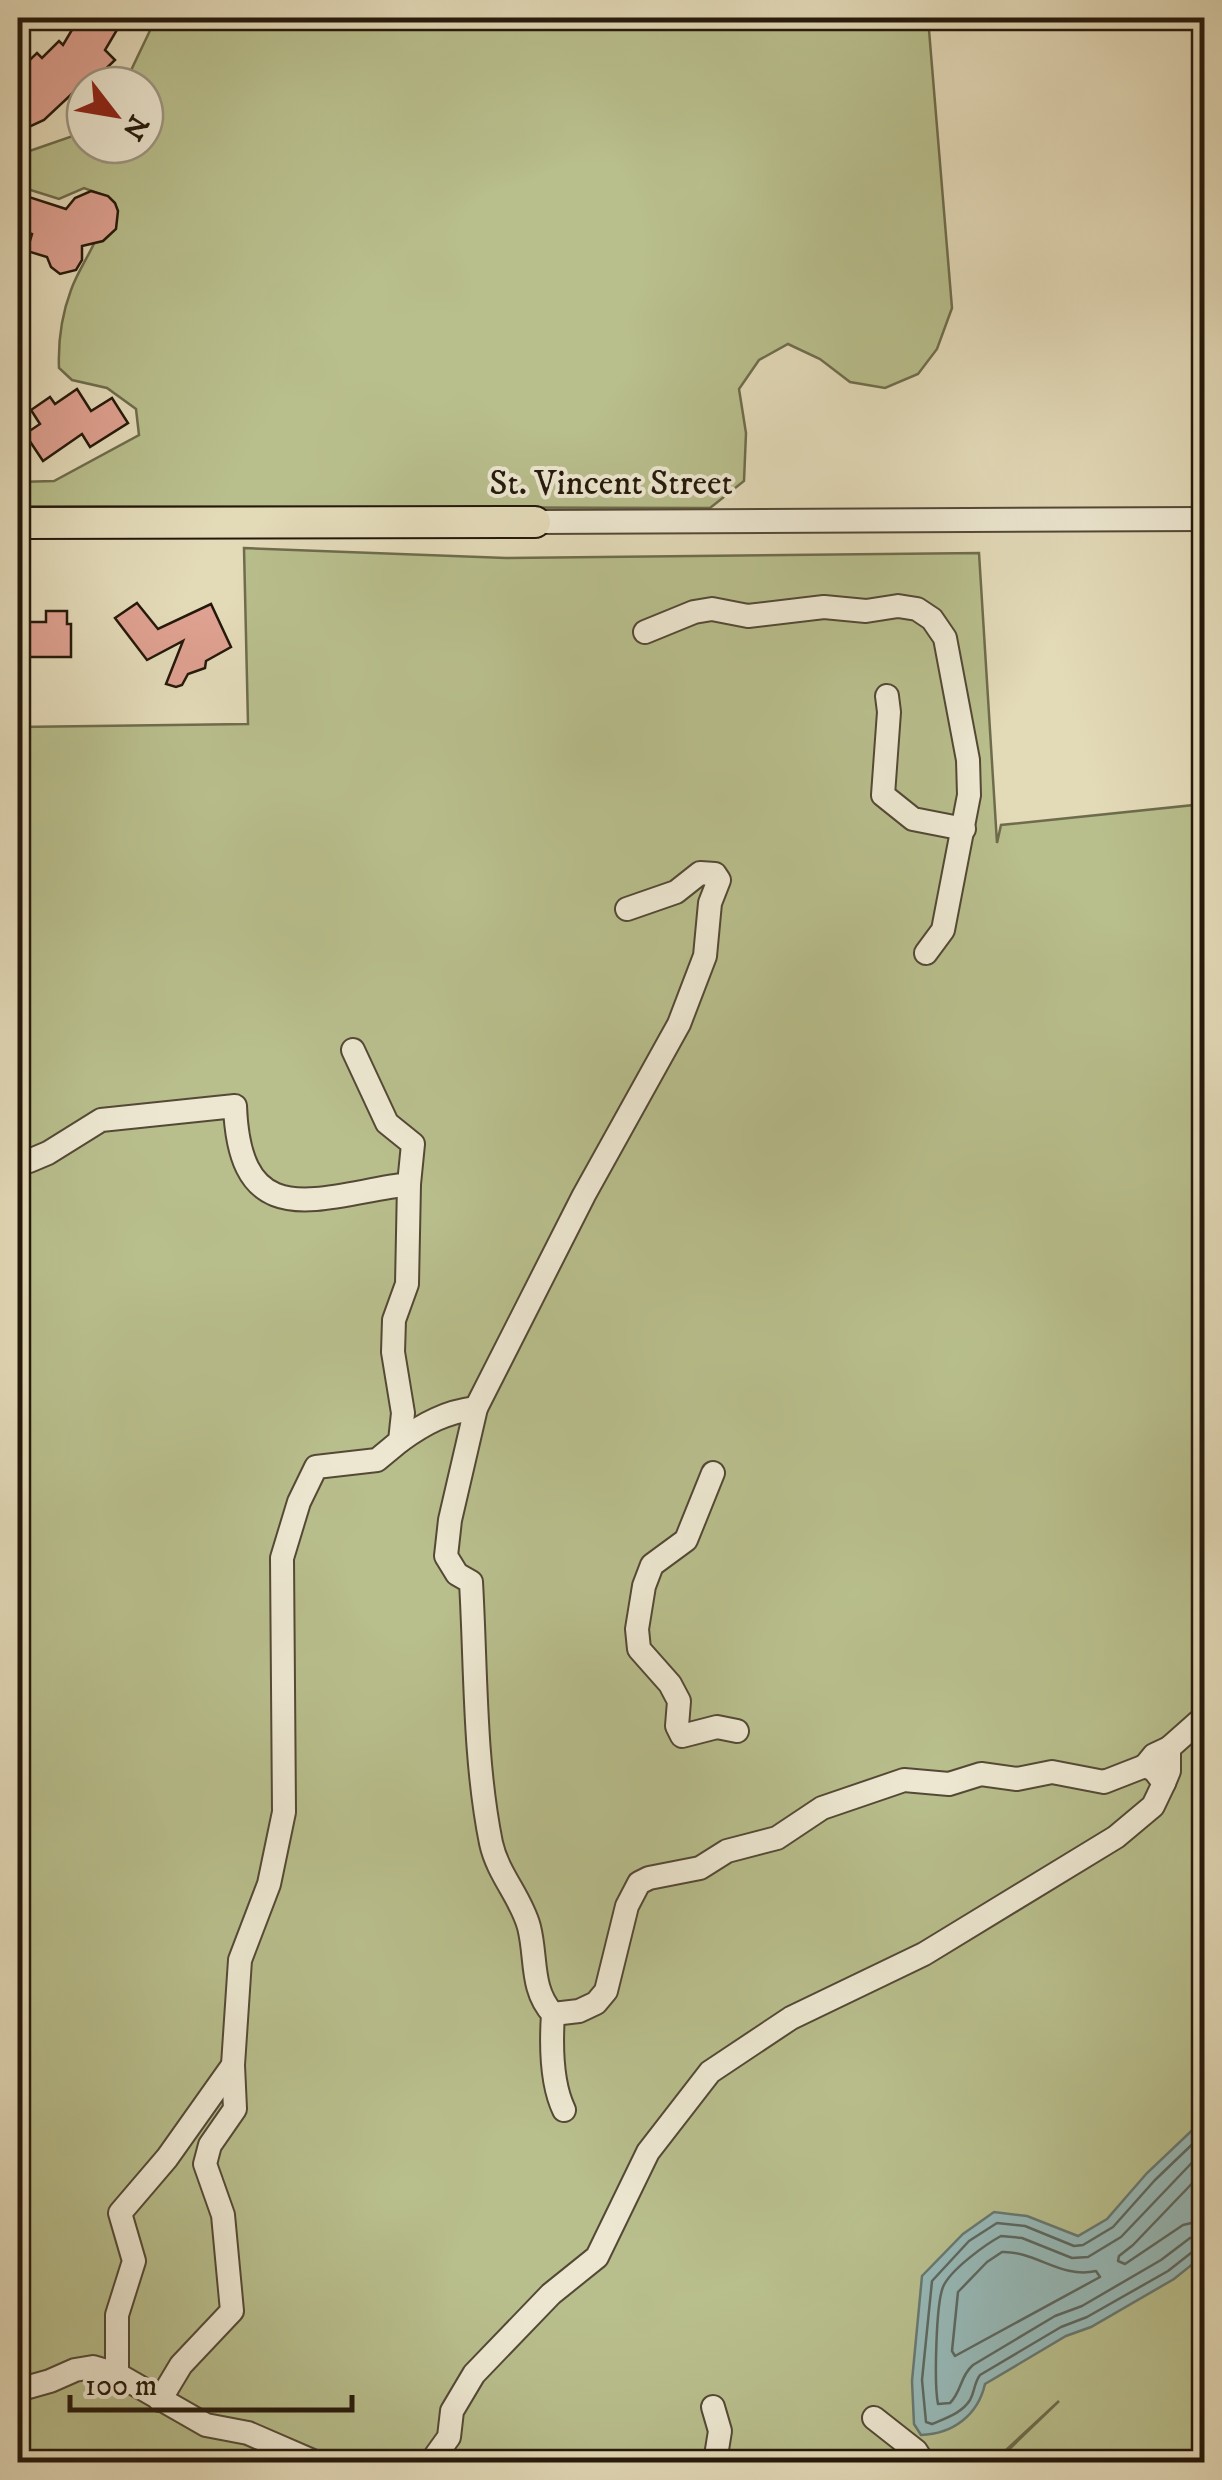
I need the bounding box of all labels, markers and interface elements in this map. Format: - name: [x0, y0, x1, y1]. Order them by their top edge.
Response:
- north arrow: [65, 65, 165, 165]
- text: N: [114, 108, 156, 146]
- street label: St. Vincent Street: [489, 462, 733, 506]
- scale bar: [70, 2350, 352, 2412]
- text: 100 m: [85, 2368, 157, 2405]

